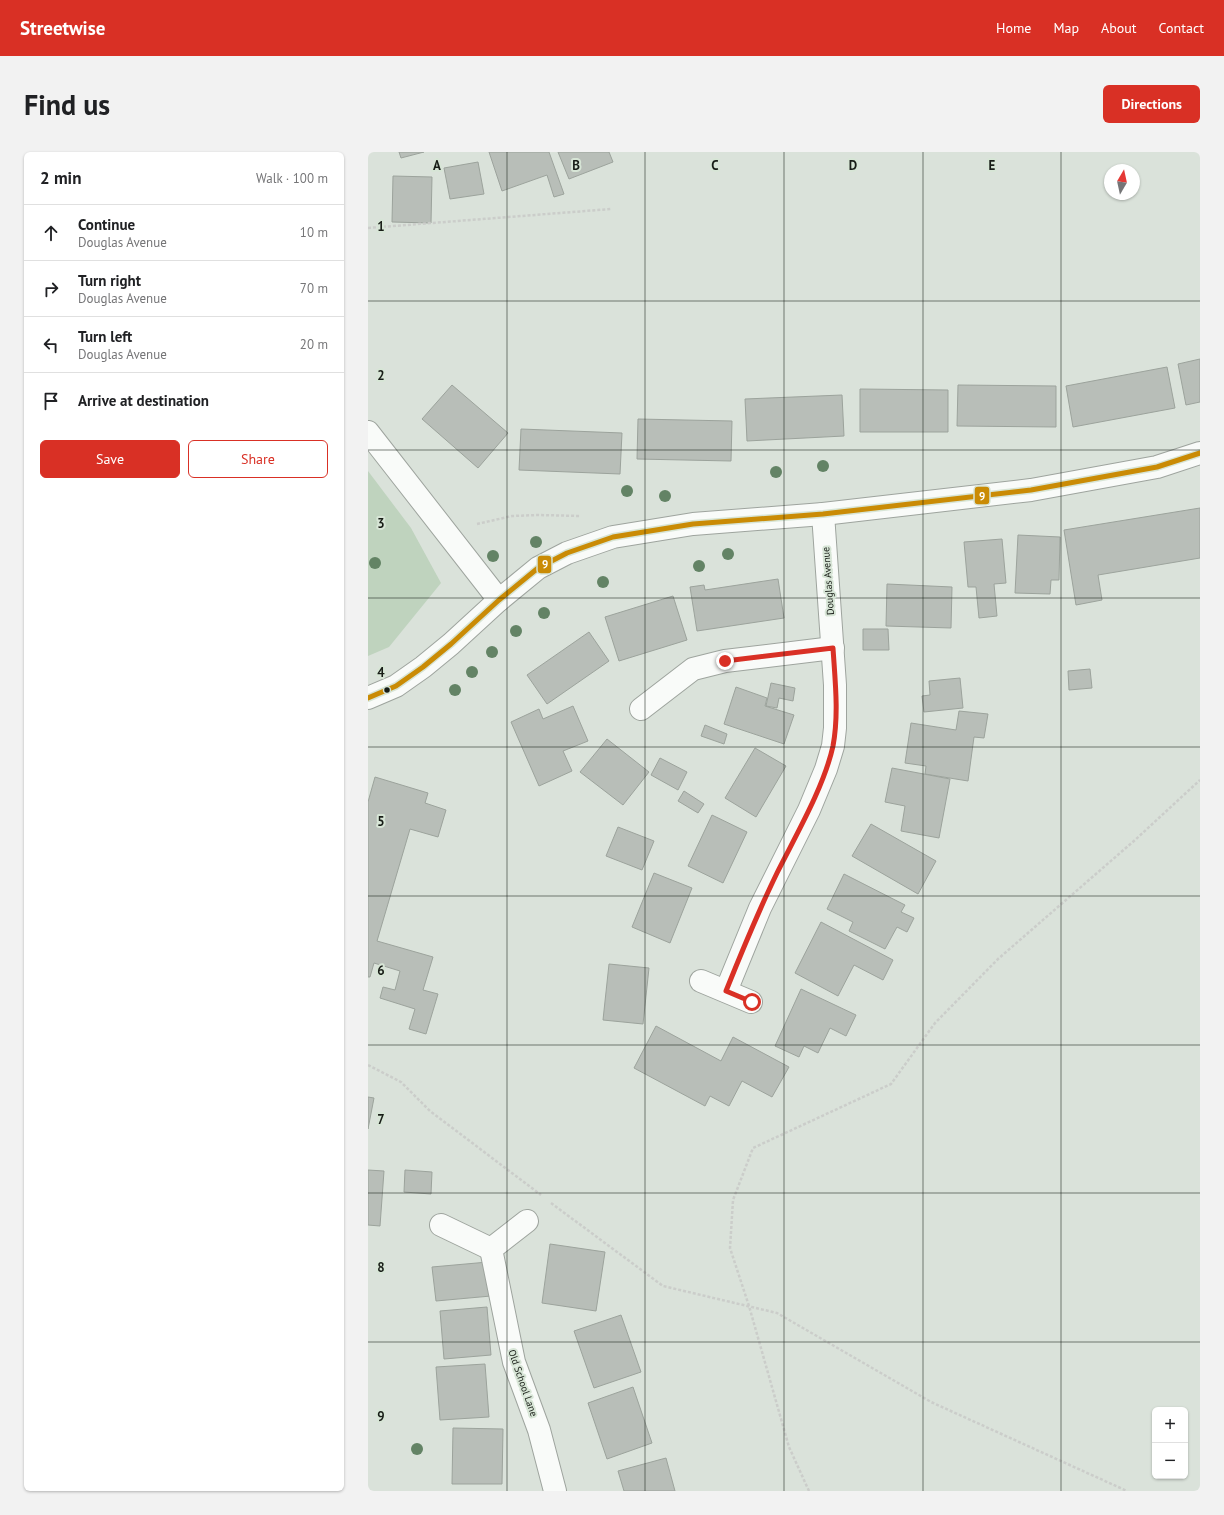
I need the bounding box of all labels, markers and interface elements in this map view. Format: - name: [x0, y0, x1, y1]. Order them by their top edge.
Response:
- text: Streetwise: [20, 16, 105, 40]
- text: Home: [996, 19, 1031, 37]
- text: Map: [1053, 19, 1079, 37]
- text: About: [1101, 19, 1137, 37]
- text: Contact: [1159, 19, 1204, 37]
- button: Directions: [1103, 85, 1200, 123]
- text: Find us: [24, 86, 110, 123]
- text: A: [433, 157, 441, 174]
- text: B: [572, 157, 580, 174]
- text: C: [711, 157, 719, 174]
- text: D: [849, 157, 857, 174]
- text: E: [989, 157, 996, 174]
- north arrow: [1104, 164, 1140, 200]
- text: 2 min: [40, 167, 81, 189]
- text: Walk · 100 m: [256, 170, 328, 187]
- text: Continue: [78, 215, 135, 234]
- text: 1: [377, 218, 385, 235]
- icon: ahead: [40, 222, 62, 244]
- text: 10 m: [300, 224, 328, 241]
- text: Douglas Avenue: [78, 234, 167, 251]
- text: Turn right: [78, 271, 141, 290]
- icon: right: [40, 278, 62, 300]
- text: 70 m: [300, 280, 328, 297]
- text: Douglas Avenue: [78, 290, 167, 307]
- text: Turn left: [78, 327, 132, 346]
- icon: left: [40, 334, 62, 356]
- text: 20 m: [300, 336, 328, 353]
- text: Douglas Avenue: [78, 346, 167, 363]
- text: 2: [377, 367, 385, 384]
- icon: arrive: [40, 390, 62, 412]
- text: Arrive at destination: [78, 391, 209, 410]
- button: Save: [40, 440, 180, 478]
- button: Share: [188, 440, 328, 478]
- line badge: 9: [974, 486, 990, 505]
- text: 9: [979, 489, 985, 503]
- text: 3: [377, 515, 385, 532]
- street label: Douglas Avenue: [819, 546, 837, 616]
- line badge: 9: [537, 555, 552, 574]
- text: 9: [542, 557, 548, 571]
- route end: [716, 652, 734, 670]
- text: 4: [377, 664, 385, 681]
- unlabelled marker: [382, 685, 392, 695]
- text: 5: [377, 813, 385, 830]
- text: 6: [377, 962, 385, 979]
- route start: [743, 993, 761, 1011]
- text: 7: [377, 1111, 385, 1128]
- text: 8: [377, 1259, 385, 1276]
- street label: Old School Lane: [505, 1348, 541, 1418]
- map controls: [1152, 1407, 1188, 1479]
- button: +: [1152, 1407, 1188, 1443]
- text: 9: [377, 1408, 385, 1425]
- button: −: [1152, 1443, 1188, 1479]

